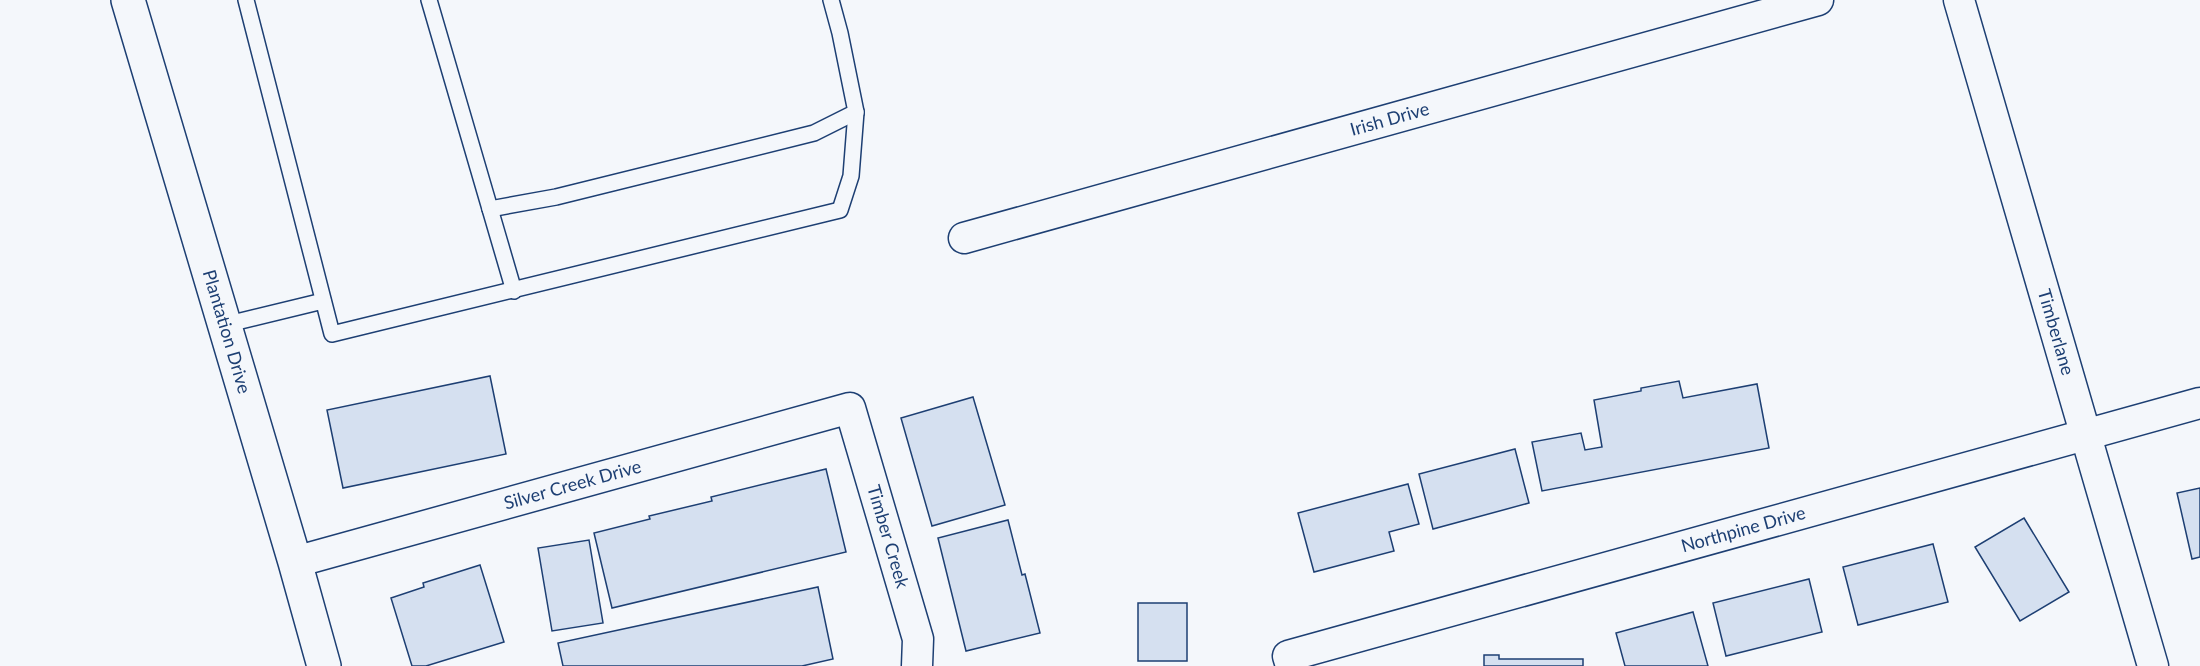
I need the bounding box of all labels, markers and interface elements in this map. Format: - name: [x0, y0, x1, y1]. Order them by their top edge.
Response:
- street label: Irish Drive: [1347, 97, 1432, 140]
- street label: Plantation Drive: [199, 267, 256, 396]
- street label: Timberlane: [2034, 286, 2080, 378]
- street label: Silver Creek Drive: [501, 455, 643, 514]
- street label: Timber Creek: [863, 482, 915, 591]
- street label: Northpine Drive: [1678, 501, 1808, 556]

